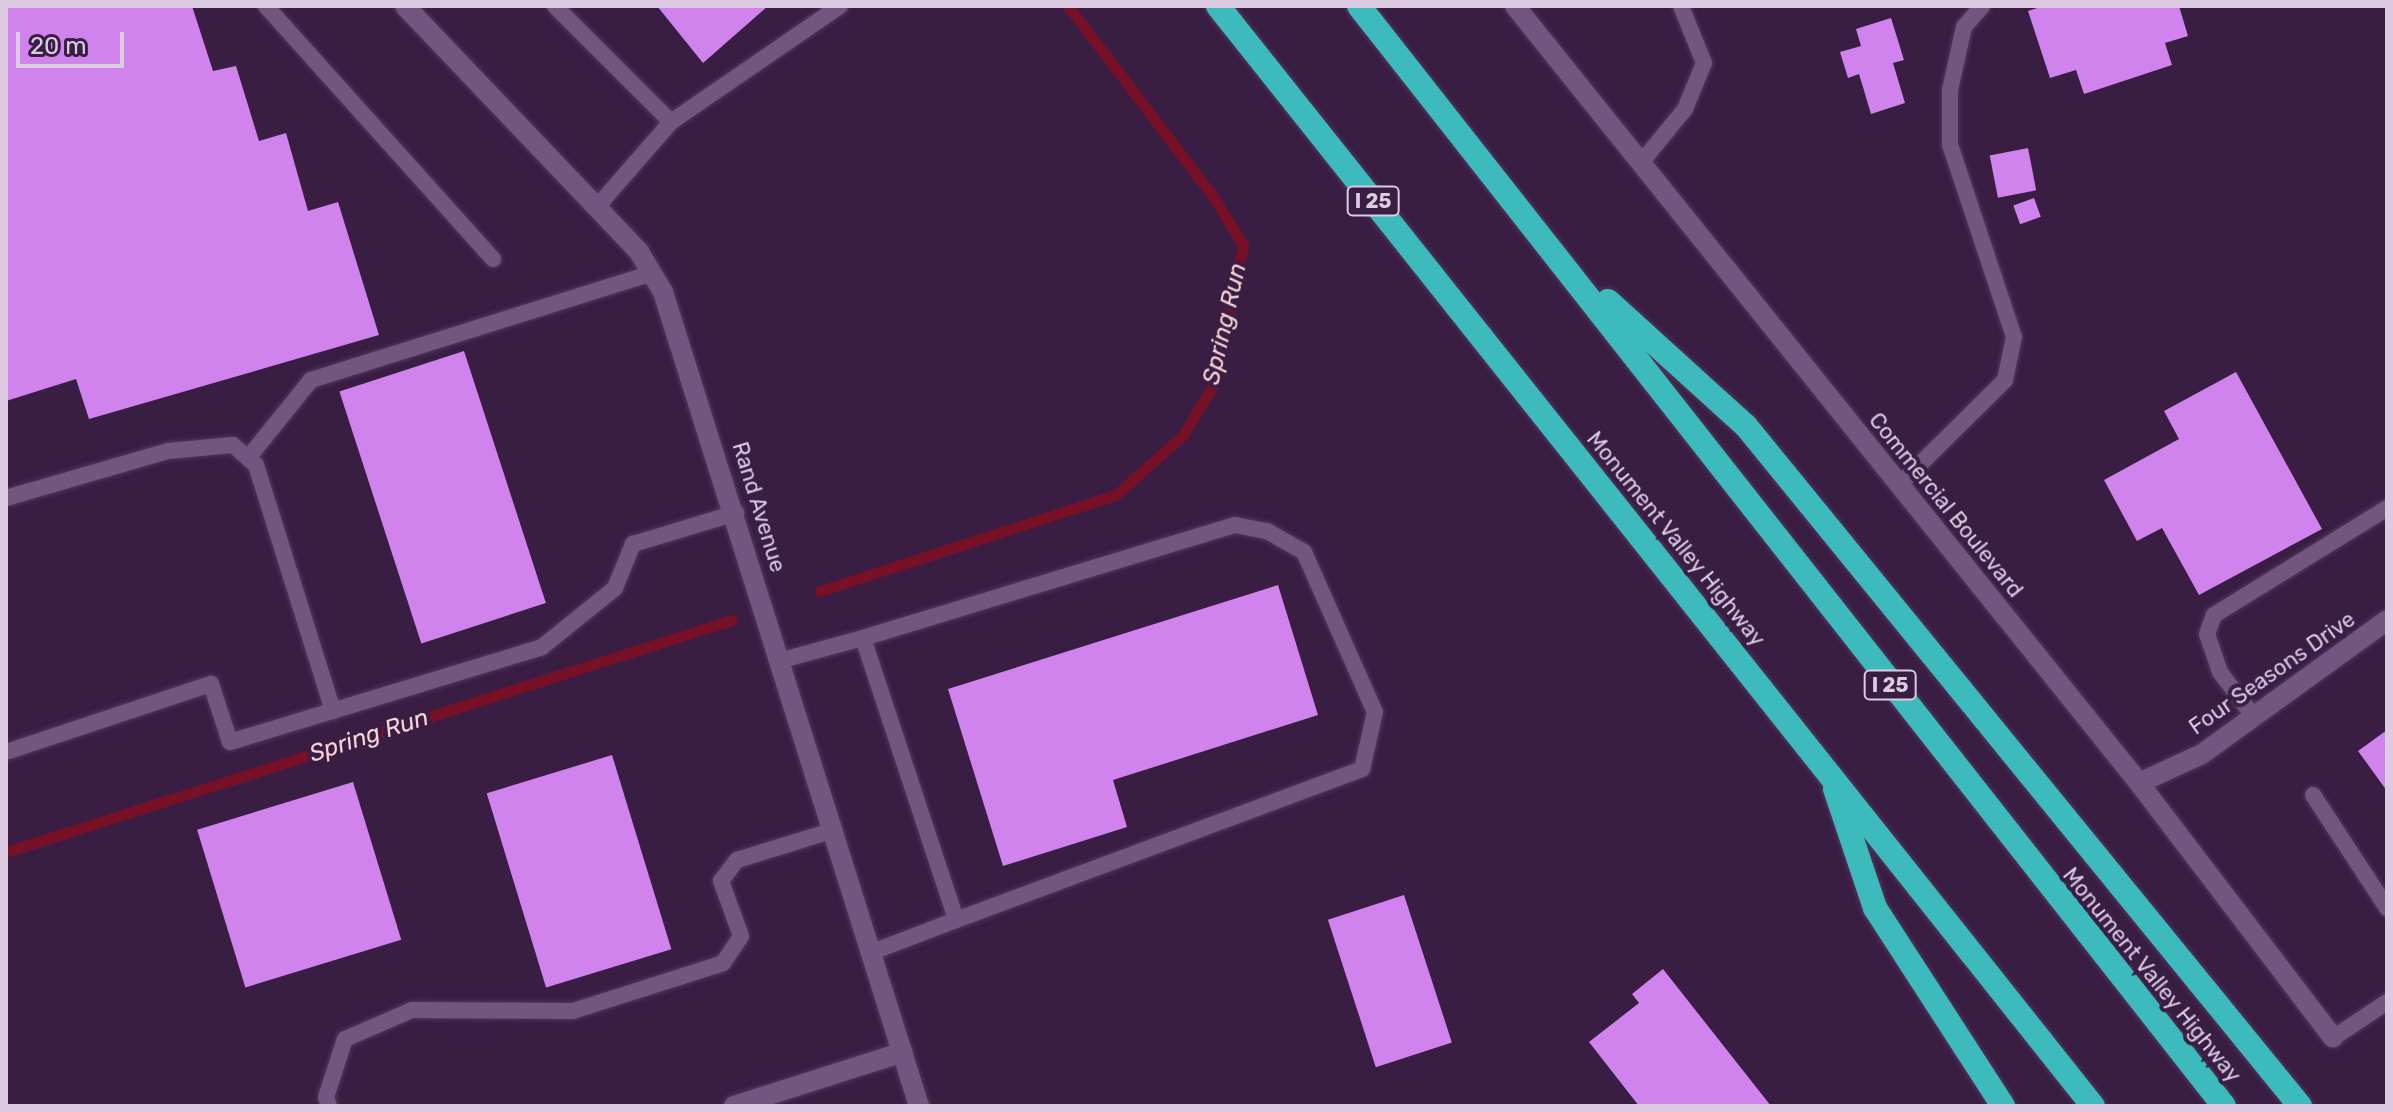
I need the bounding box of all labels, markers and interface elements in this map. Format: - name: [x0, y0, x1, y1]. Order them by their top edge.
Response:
- scale bar: [20, 16, 128, 66]
- text: 20 m: [30, 32, 87, 60]
- road number: I 25: [1345, 185, 1401, 217]
- water label: Spring Run: [1197, 261, 1253, 387]
- street label: Commercial Boulevard: [1863, 407, 2029, 603]
- street label: Monument Valley Highway: [1581, 426, 1771, 652]
- street label: Rand Avenue: [727, 438, 791, 576]
- street label: Four Seasons Drive: [2184, 606, 2360, 740]
- road number: I 25: [1862, 669, 1918, 701]
- water label: Spring Run: [306, 703, 432, 769]
- street label: Monument Valley Highway: [2057, 862, 2247, 1088]

